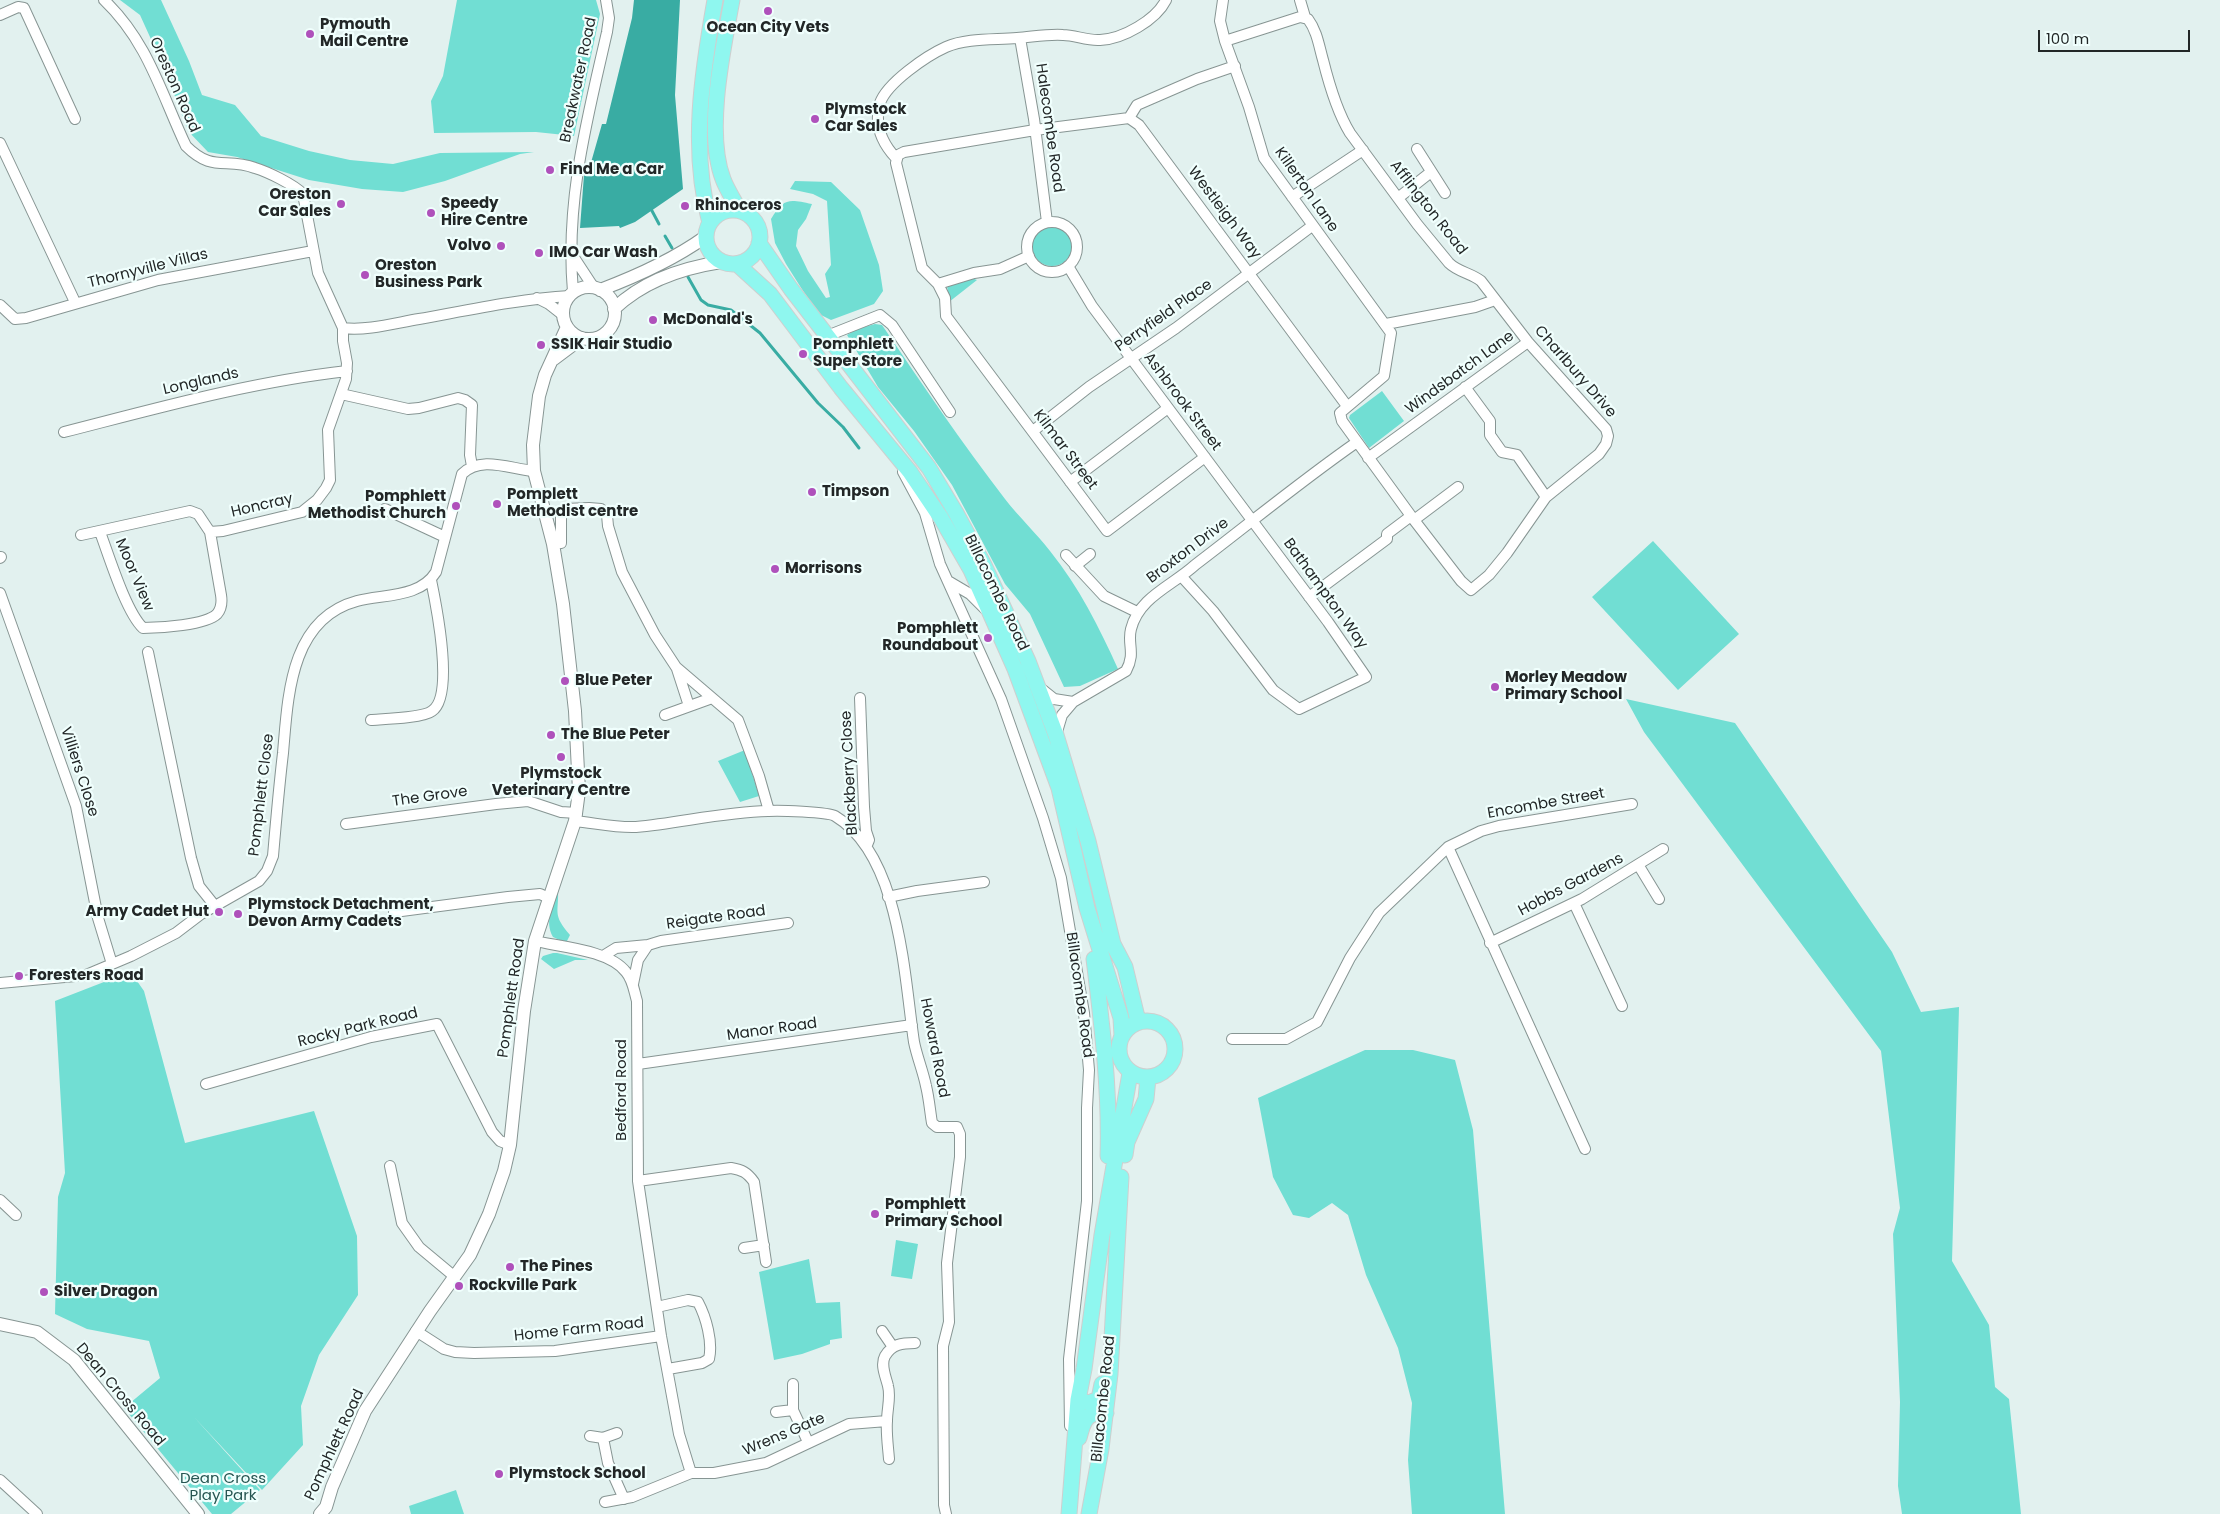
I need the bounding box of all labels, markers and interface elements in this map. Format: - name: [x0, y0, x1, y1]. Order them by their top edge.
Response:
- marker: Ocean City Vets: [762, 5, 774, 17]
- place label: Pymouth Mail Centre: [320, 16, 409, 51]
- street label: Breakwater Road: [557, 16, 601, 144]
- place label: Ocean City Vets: [707, 19, 829, 37]
- scale bar: [2040, 20, 2192, 52]
- marker: Pymouth Mail Centre: [304, 28, 316, 40]
- text: 100 m: [2046, 28, 2089, 49]
- street label: Oreston Road: [145, 35, 203, 135]
- street label: Halecombe Road: [1031, 62, 1067, 194]
- place label: Plymstock Car Sales: [825, 101, 907, 136]
- marker: Plymstock Car Sales: [809, 113, 821, 125]
- street label: Killerton Lane: [1270, 144, 1342, 236]
- street label: Afflington Road: [1386, 157, 1470, 259]
- place label: Find Me a Car: [560, 161, 664, 179]
- street label: Westleigh Way: [1183, 163, 1265, 263]
- marker: Find Me a Car: [544, 164, 556, 176]
- place label: Oreston Car Sales: [258, 186, 331, 221]
- place label: Speedy Hire Centre: [441, 195, 528, 230]
- place label: Rhinoceros: [695, 197, 782, 215]
- marker: Oreston Car Sales: [335, 198, 347, 210]
- marker: Rhinoceros: [679, 200, 691, 212]
- marker: Speedy Hire Centre: [425, 207, 437, 219]
- place label: Volvo: [447, 237, 491, 255]
- marker: Volvo: [495, 240, 507, 252]
- place label: IMO Car Wash: [549, 244, 658, 262]
- street label: Thornyville Villas: [86, 245, 210, 293]
- marker: IMO Car Wash: [533, 247, 545, 259]
- place label: Oreston Business Park: [375, 257, 482, 292]
- marker: Oreston Business Park: [359, 269, 371, 281]
- street label: Perryfield Place: [1112, 276, 1216, 356]
- place label: McDonald's: [663, 311, 753, 329]
- marker: McDonald's: [647, 314, 659, 326]
- street label: Charlbury Drive: [1530, 322, 1620, 422]
- street label: Windsbatch Lane: [1402, 328, 1518, 418]
- place label: SSIK Hair Studio: [551, 336, 672, 354]
- place label: Pomphlett Super Store: [813, 336, 902, 371]
- marker: SSIK Hair Studio: [535, 339, 547, 351]
- marker: Pomphlett Super Store: [797, 348, 809, 360]
- street label: Ashbrook Street: [1139, 349, 1225, 455]
- street label: Longlands: [161, 365, 241, 399]
- street label: Kilmar Street: [1029, 406, 1101, 494]
- place label: Timpson: [822, 483, 889, 501]
- place label: Pomplett Methodist centre: [507, 486, 638, 521]
- marker: Timpson: [806, 486, 818, 498]
- place label: Pomphlett Methodist Church: [308, 488, 446, 523]
- street label: Honcray: [229, 490, 295, 522]
- marker: Pomplett Methodist centre: [491, 498, 503, 510]
- marker: Pomphlett Methodist Church: [450, 500, 462, 512]
- street label: Broxton Drive: [1144, 514, 1232, 588]
- street label: Billacombe Road: [960, 532, 1032, 654]
- street label: Bathampton Way: [1279, 535, 1371, 653]
- street label: Moor View: [111, 536, 157, 614]
- place label: Morrisons: [785, 560, 862, 578]
- marker: Morrisons: [769, 563, 781, 575]
- place label: Pomphlett Roundabout: [882, 620, 978, 655]
- marker: Pomphlett Roundabout: [982, 632, 994, 644]
- place label: Morley Meadow Primary School: [1505, 669, 1627, 704]
- place label: Blue Peter: [575, 672, 652, 690]
- marker: Blue Peter: [559, 675, 571, 687]
- marker: Morley Meadow Primary School: [1489, 681, 1501, 693]
- street label: Blackberry Close: [838, 710, 862, 836]
- street label: Villiers Close: [56, 725, 102, 819]
- place label: The Blue Peter: [561, 726, 670, 744]
- marker: The Blue Peter: [545, 729, 557, 741]
- street label: Pomphlett Close: [246, 733, 278, 857]
- marker: Plymstock Veterinary Centre: [555, 751, 567, 763]
- place label: Plymstock Veterinary Centre: [492, 765, 630, 800]
- street label: The Grove: [391, 783, 469, 811]
- street label: Encombe Street: [1486, 785, 1606, 823]
- street label: Hobbs Gardens: [1515, 850, 1627, 920]
- place label: Plymstock Detachment, Devon Army Cadets: [248, 896, 434, 931]
- street label: Reigate Road: [665, 902, 767, 934]
- place label: Army Cadet Hut: [86, 903, 209, 921]
- marker: Army Cadet Hut: [213, 906, 225, 918]
- marker: Plymstock Detachment, Devon Army Cadets: [232, 908, 244, 920]
- street label: Billacombe Road: [1061, 931, 1097, 1059]
- street label: Pomphlett Road: [495, 937, 529, 1059]
- place label: Foresters Road: [29, 967, 144, 985]
- marker: Foresters Road: [13, 970, 25, 982]
- street label: Howard Road: [916, 997, 952, 1099]
- street label: Rocky Park Road: [296, 1004, 420, 1052]
- street label: Manor Road: [726, 1015, 818, 1045]
- street label: Bedford Road: [613, 1039, 631, 1141]
- place label: Pomphlett Primary School: [885, 1196, 1002, 1231]
- marker: Pomphlett Primary School: [869, 1208, 881, 1220]
- place label: The Pines: [520, 1258, 593, 1276]
- marker: The Pines: [504, 1261, 516, 1273]
- place label: Rockville Park: [469, 1277, 577, 1295]
- marker: Rockville Park: [453, 1280, 465, 1292]
- place label: Silver Dragon: [54, 1283, 158, 1301]
- marker: Silver Dragon: [38, 1286, 50, 1298]
- street label: Home Farm Road: [513, 1314, 645, 1346]
- street label: Billacombe Road: [1088, 1335, 1120, 1463]
- street label: Dean Cross Road: [72, 1340, 168, 1450]
- street label: Pomphlett Road: [301, 1387, 369, 1503]
- street label: Wrens Gate: [740, 1410, 828, 1460]
- place label: Plymstock School: [509, 1465, 646, 1483]
- marker: Plymstock School: [493, 1468, 505, 1480]
- park label: Dean Cross Play Park: [180, 1470, 266, 1505]

